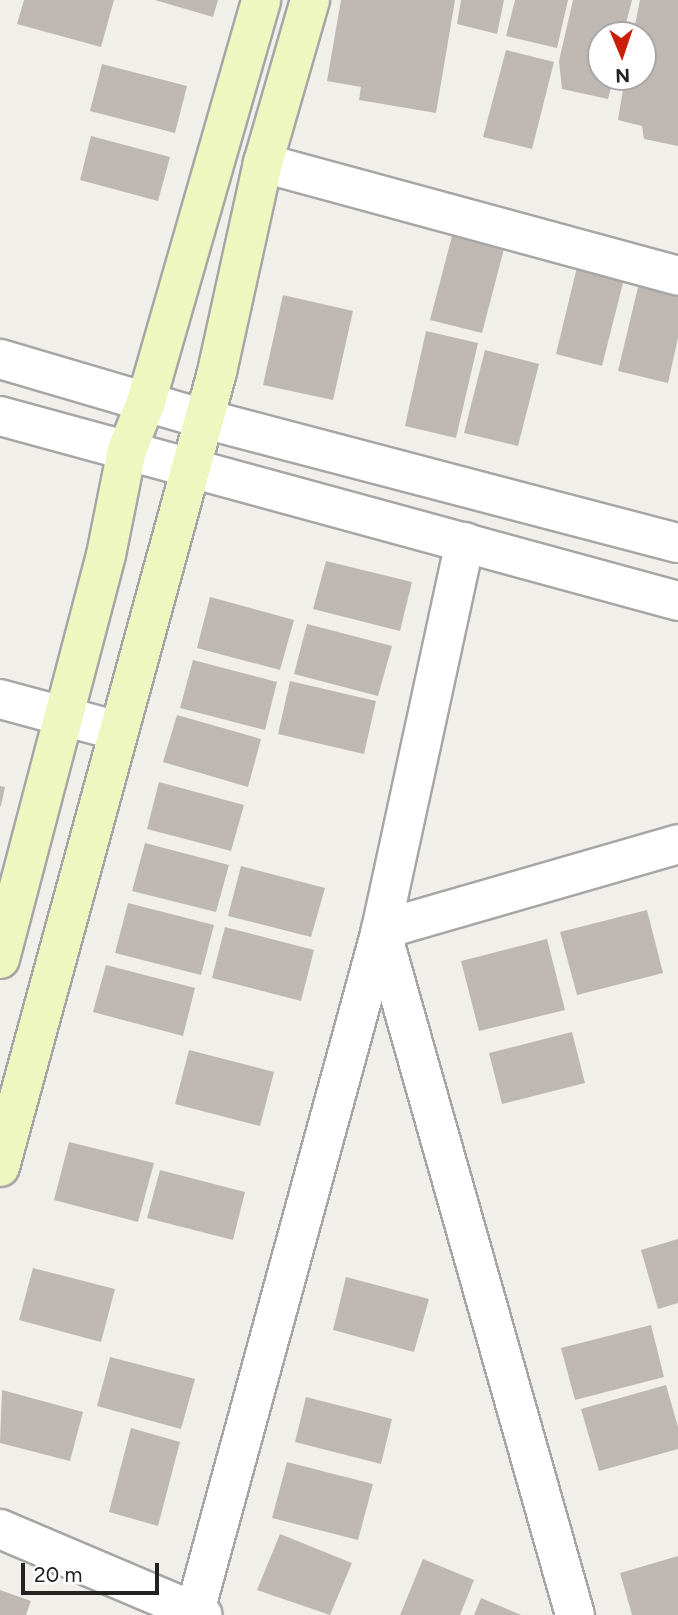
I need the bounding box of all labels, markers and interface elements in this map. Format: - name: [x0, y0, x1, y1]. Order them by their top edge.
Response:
- north arrow: [587, 21, 657, 91]
- text: N: [615, 64, 630, 87]
- scale bar: [24, 1548, 163, 1592]
- text: 20 m: [34, 1562, 82, 1587]

